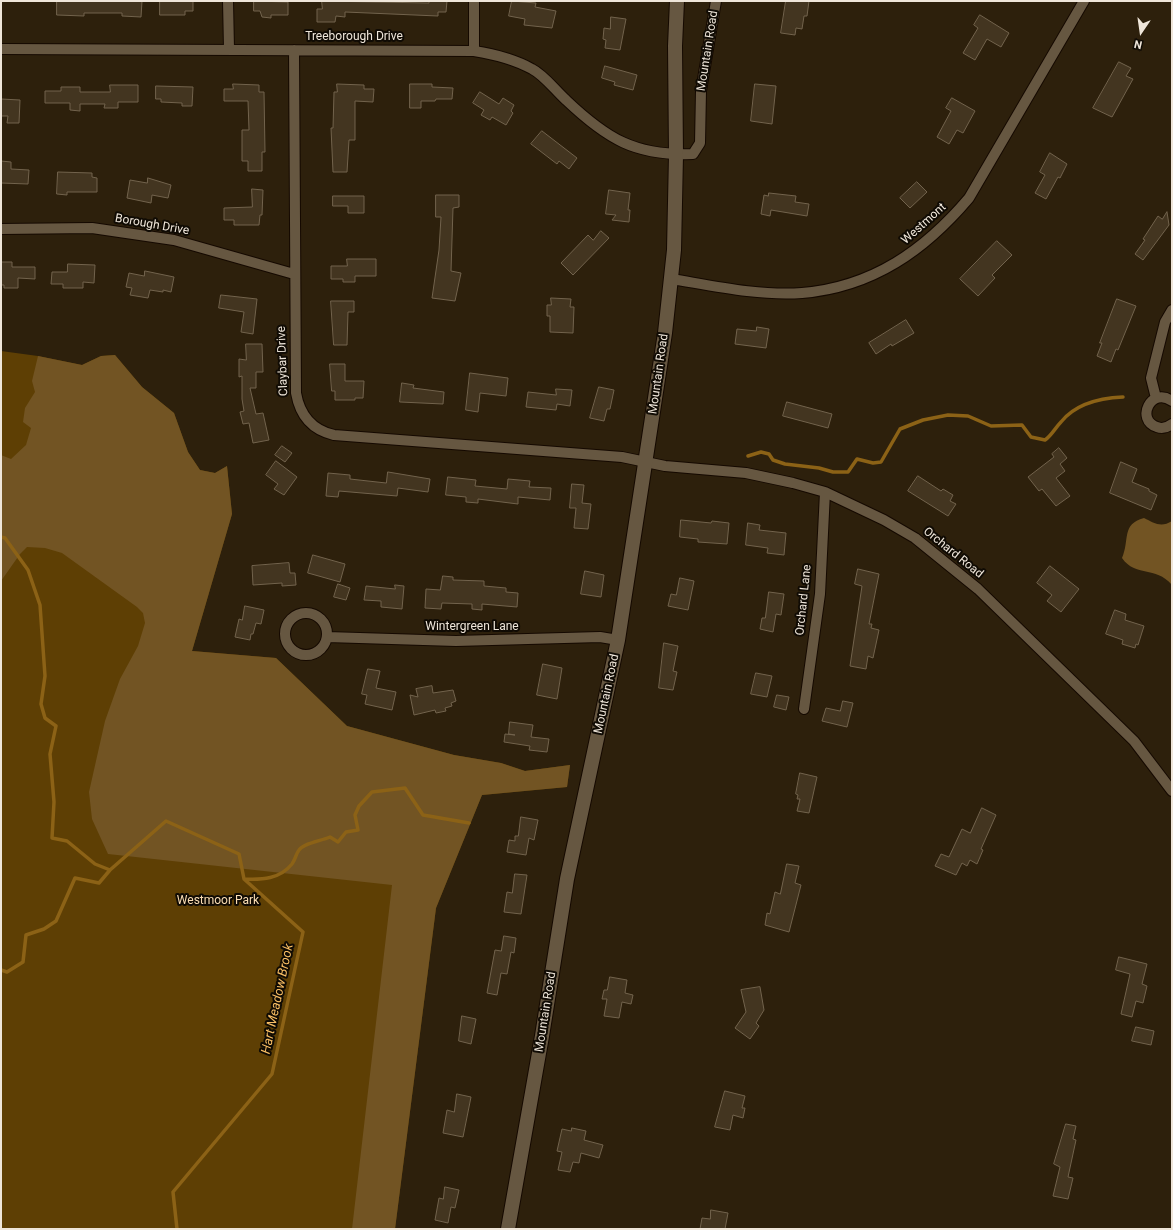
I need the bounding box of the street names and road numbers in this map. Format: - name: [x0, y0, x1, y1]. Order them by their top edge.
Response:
- street label: Mountain Road: [695, 10, 721, 92]
- street label: Treeborough Drive: [305, 30, 403, 44]
- street label: Westmont: [899, 200, 949, 248]
- street label: Borough Drive: [114, 211, 190, 239]
- street label: Claybar Drive: [275, 326, 291, 396]
- street label: Mountain Road: [646, 333, 672, 415]
- street label: Orchard Road: [920, 524, 986, 582]
- street label: Orchard Lane: [793, 564, 815, 636]
- street label: Wintergreen Lane: [425, 620, 519, 634]
- street label: Mountain Road: [592, 653, 622, 735]
- street label: Mountain Road: [533, 971, 559, 1053]

